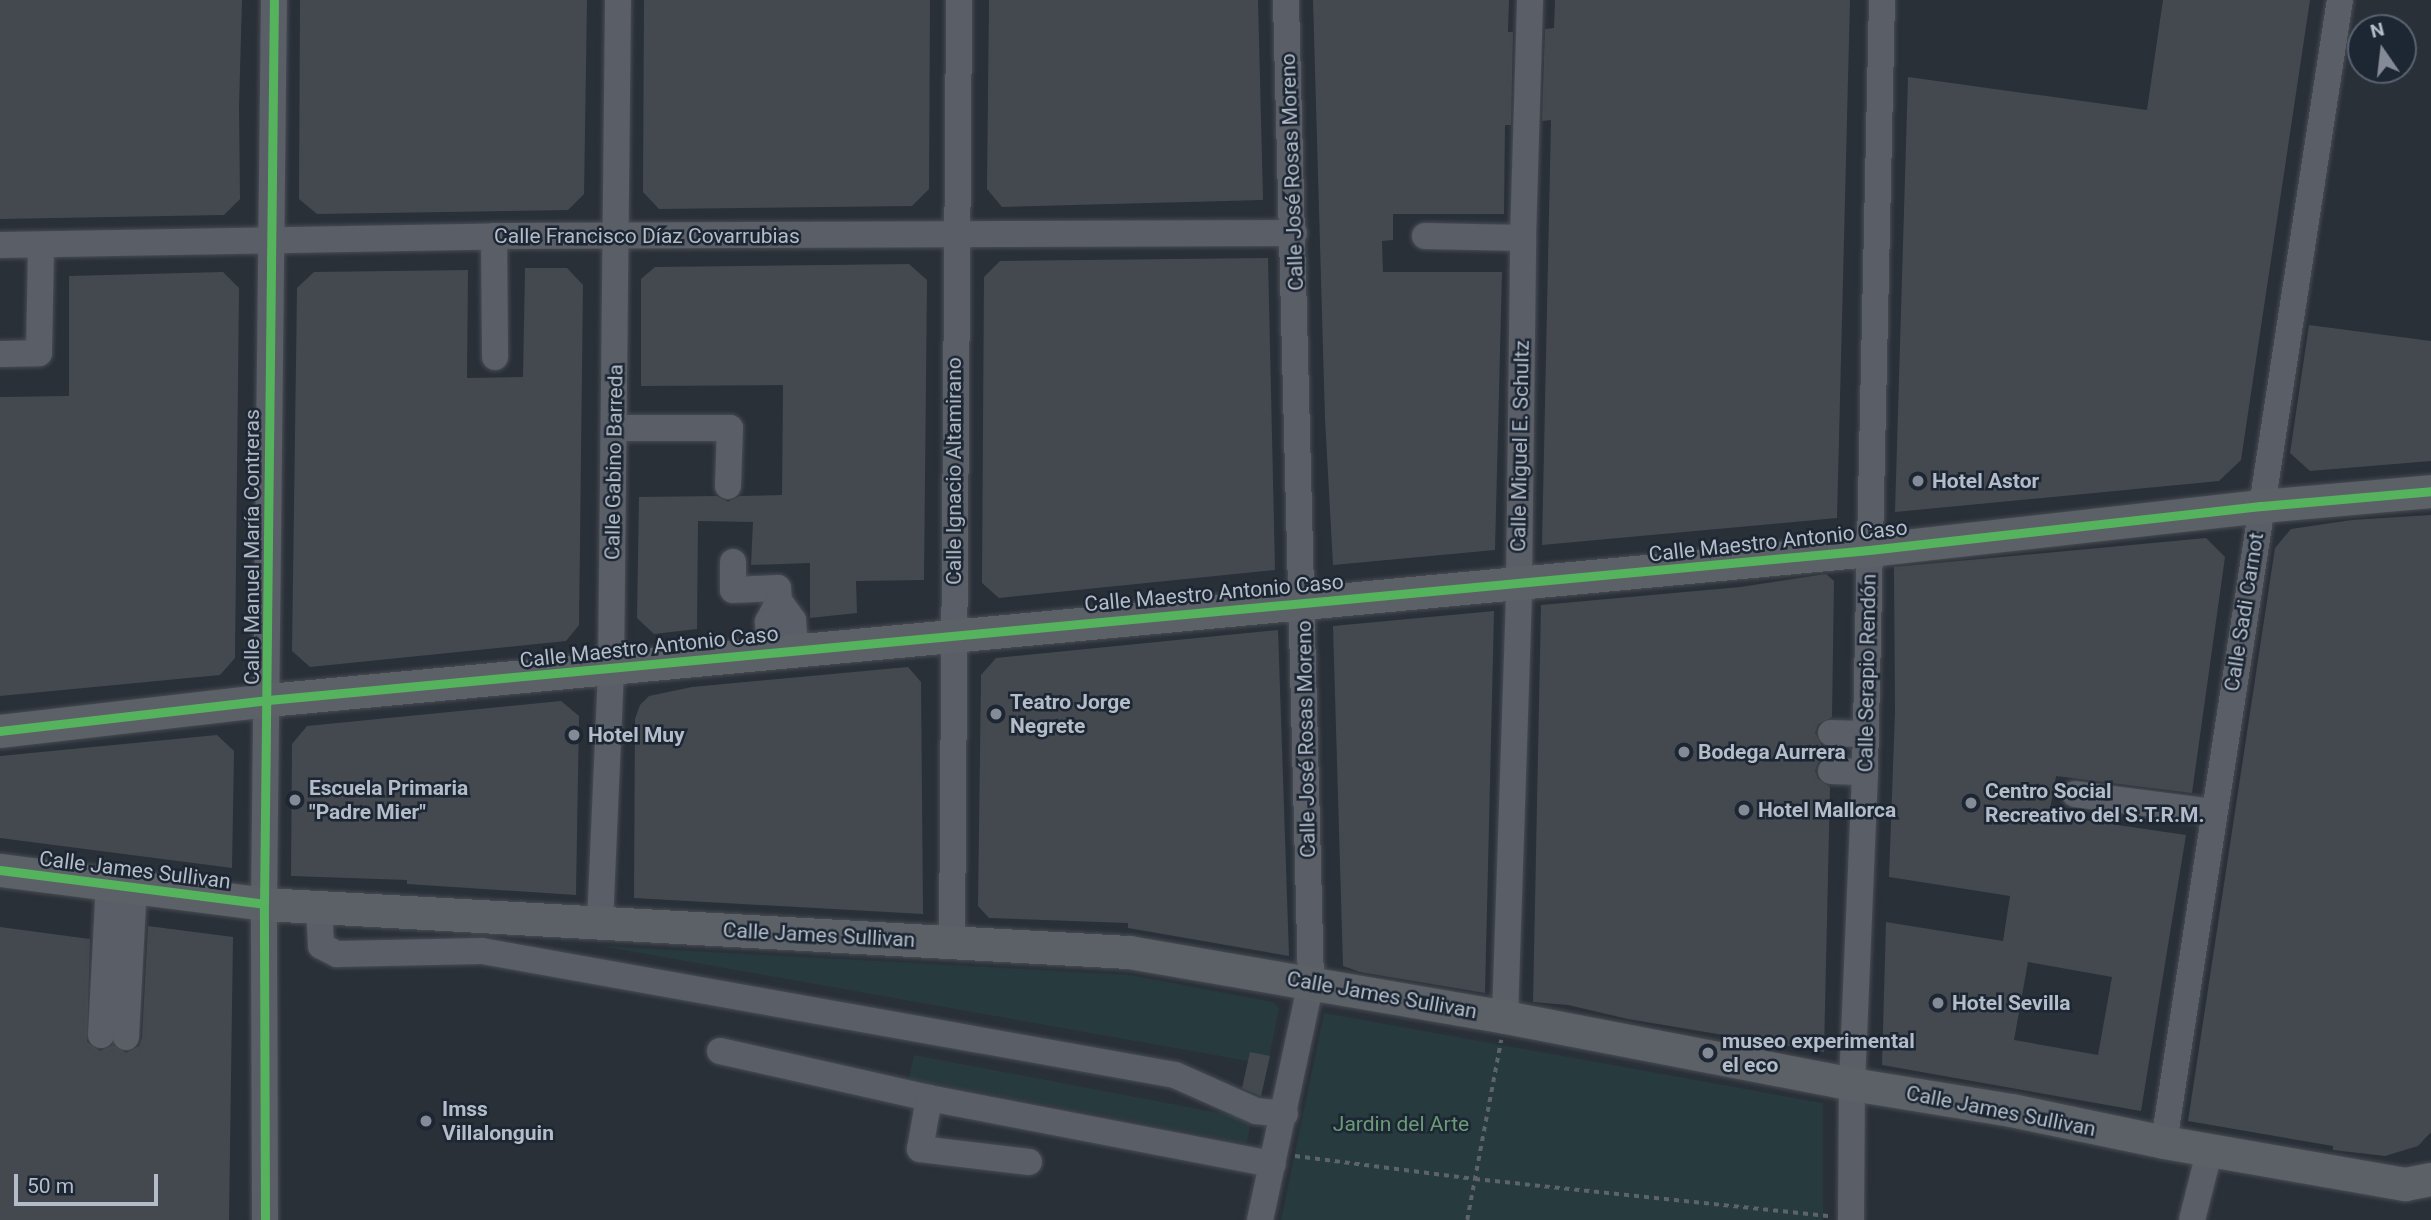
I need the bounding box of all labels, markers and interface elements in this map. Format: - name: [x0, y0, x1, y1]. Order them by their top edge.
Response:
- north arrow: [2347, 14, 2417, 84]
- text: N: [2368, 17, 2387, 43]
- street label: Calle José Rosas Moreno: [1275, 53, 1309, 291]
- street label: Calle Francisco Díaz Covarrubias: [494, 223, 800, 249]
- street label: Calle Miguel E. Schultz: [1506, 340, 1534, 552]
- street label: Calle Ignacio Altamirano: [941, 357, 967, 585]
- street label: Calle Gabino Barreda: [600, 364, 628, 560]
- street label: Calle Manuel María Contreras: [239, 409, 265, 685]
- place label: Hotel Astor: [1932, 468, 2039, 494]
- marker: Hotel Astor: [1910, 473, 1926, 489]
- street label: Calle Maestro Antonio Caso: [1647, 515, 1909, 567]
- street label: Calle Sadi Carnot: [2219, 531, 2269, 693]
- street label: Calle Maestro Antonio Caso: [1083, 569, 1345, 617]
- street label: Calle Serapio Rendón: [1853, 574, 1881, 772]
- street label: Calle José Rosas Moreno: [1291, 620, 1321, 858]
- street label: Calle Maestro Antonio Caso: [518, 621, 780, 673]
- place label: Teatro Jorge Negrete: [1010, 689, 1131, 739]
- marker: Teatro Jorge Negrete: [988, 706, 1004, 722]
- place label: Hotel Muy: [588, 722, 685, 748]
- marker: Hotel Muy: [566, 727, 582, 743]
- place label: Bodega Aurrera: [1698, 739, 1846, 765]
- marker: Bodega Aurrera: [1676, 744, 1692, 760]
- place label: Escuela Primaria "Padre Mier": [309, 775, 468, 825]
- place label: Centro Social Recreativo del S.T.R.M.: [1985, 778, 2205, 828]
- marker: Escuela Primaria "Padre Mier": [287, 792, 303, 808]
- marker: Centro Social Recreativo del S.T.R.M.: [1963, 795, 1979, 811]
- place label: Hotel Mallorca: [1758, 797, 1896, 823]
- marker: Hotel Mallorca: [1736, 802, 1752, 818]
- street label: Calle James Sullivan: [38, 846, 232, 894]
- street label: Calle James Sullivan: [722, 917, 916, 953]
- street label: Calle James Sullivan: [1285, 966, 1479, 1024]
- place label: Hotel Sevilla: [1952, 990, 2071, 1016]
- marker: Hotel Sevilla: [1930, 995, 1946, 1011]
- place label: museo experimental el eco: [1722, 1028, 1915, 1078]
- marker: museo experimental el eco: [1700, 1045, 1716, 1061]
- street label: Calle James Sullivan: [1904, 1080, 2098, 1142]
- place label: Imss Villalonguin: [442, 1096, 554, 1146]
- marker: Imss Villalonguin: [416, 1111, 436, 1131]
- park label: Jardin del Arte: [1333, 1111, 1469, 1137]
- scale bar: [18, 1160, 161, 1204]
- text: 50 m: [27, 1174, 74, 1198]

